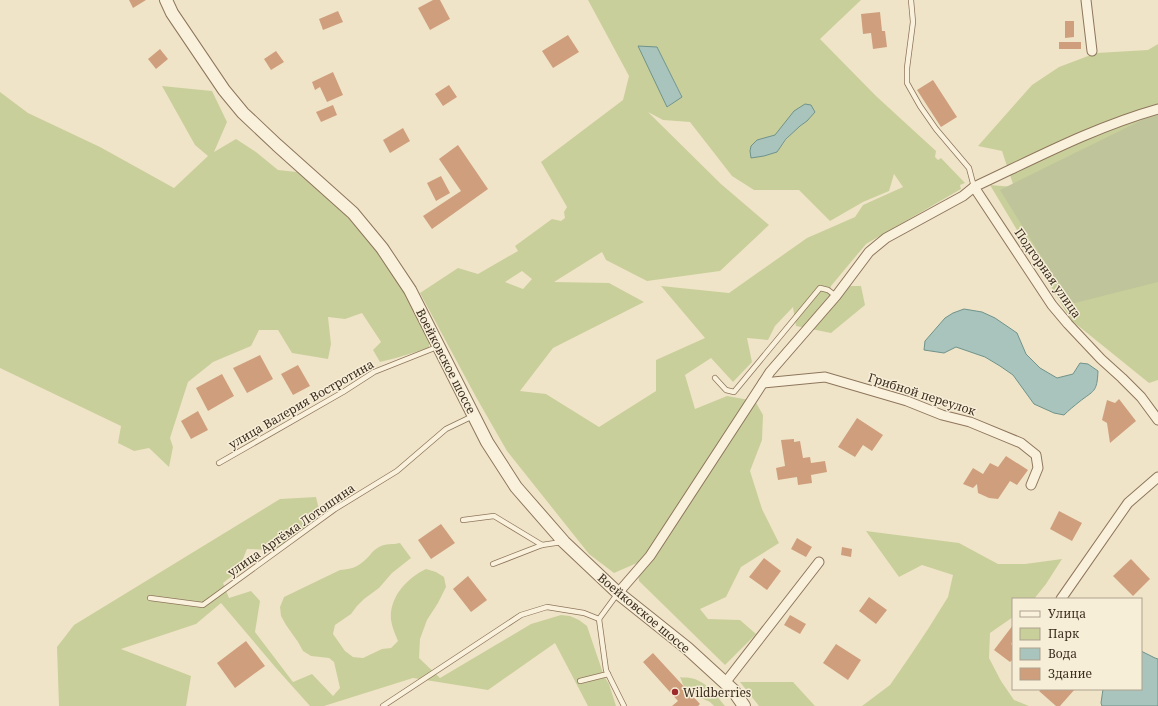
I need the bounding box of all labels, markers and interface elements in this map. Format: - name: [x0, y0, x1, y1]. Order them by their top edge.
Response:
- street label: Подгорная улица: [1011, 225, 1085, 321]
- street label: Воейковское шоссе: [412, 305, 480, 417]
- street label: улица Валерия Востротина: [225, 355, 377, 453]
- street label: Грибной переулок: [866, 369, 979, 420]
- street label: улица Артёма Лотошина: [224, 479, 358, 581]
- street label: Воейковское шоссе: [594, 569, 694, 657]
- legend: [1012, 598, 1142, 690]
- text: Улица: [1048, 605, 1086, 622]
- text: Парк: [1048, 625, 1080, 642]
- text: Вода: [1048, 645, 1077, 662]
- text: Здание: [1048, 665, 1092, 682]
- place label: Wildberries: [683, 684, 751, 701]
- marker: Wildberries: [670, 687, 680, 697]

